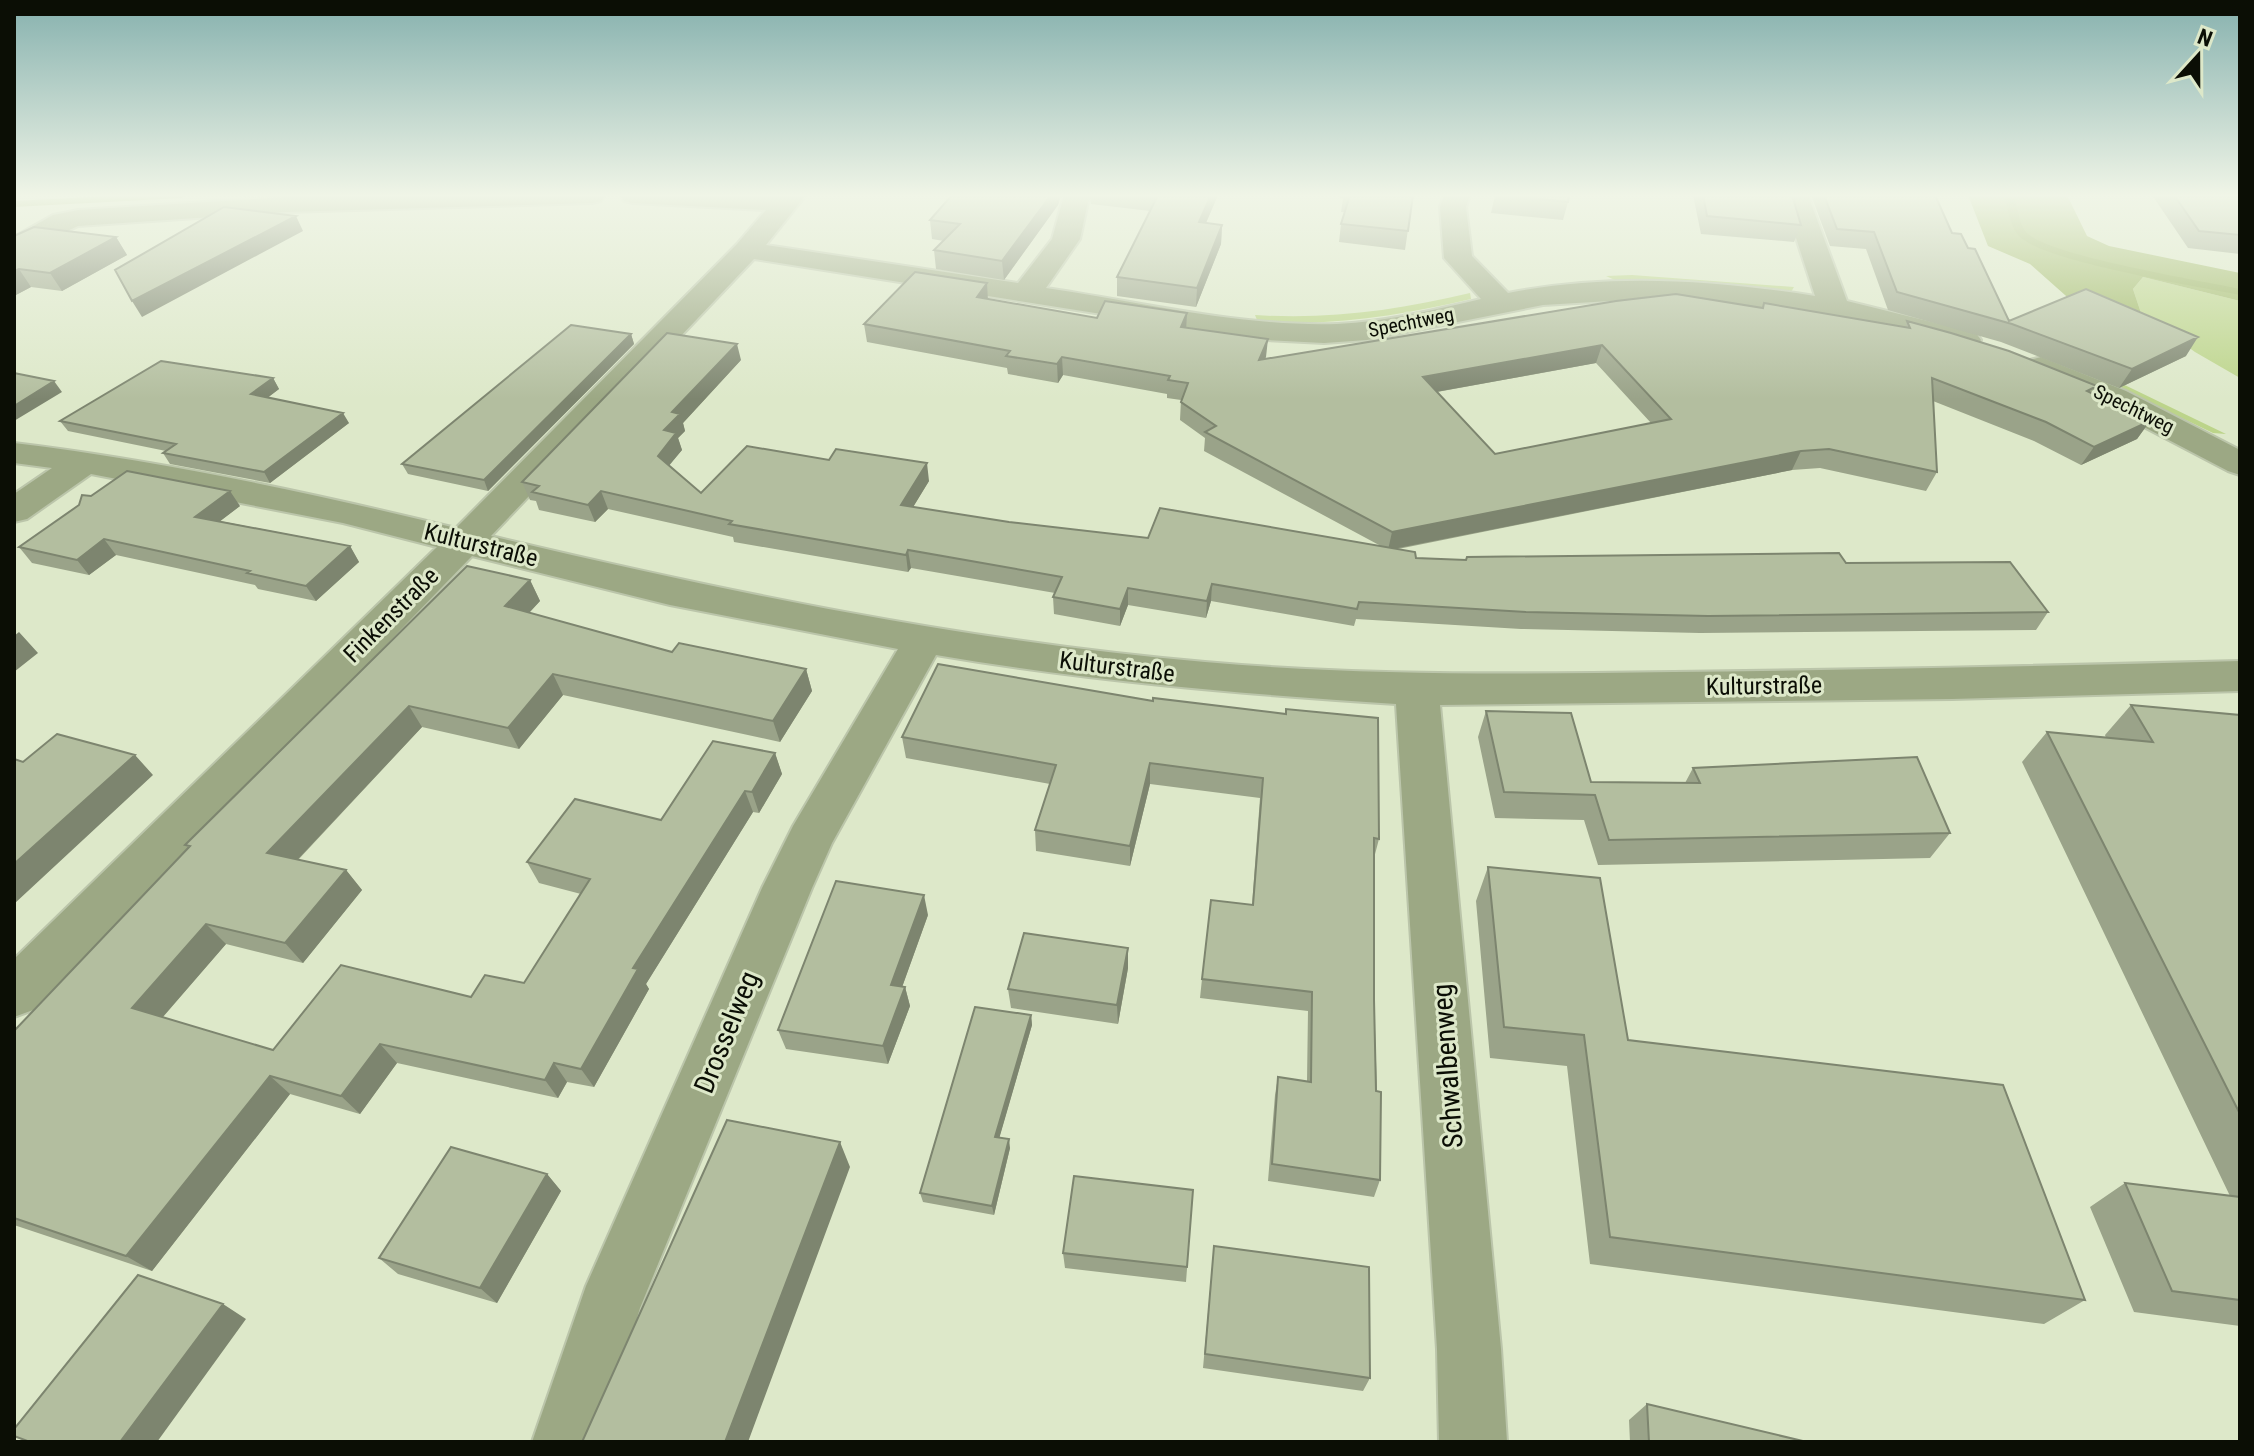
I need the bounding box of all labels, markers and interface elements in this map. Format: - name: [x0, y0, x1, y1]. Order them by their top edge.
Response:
- north arrow: [2158, 16, 2238, 96]
- text: N: [2194, 24, 2216, 52]
- street label: Spechtweg: [1366, 302, 1456, 342]
- street label: Spechtweg: [2090, 379, 2178, 439]
- street label: Kulturstraße: [421, 517, 541, 573]
- street label: Finkenstraße: [338, 562, 444, 668]
- street label: Kulturstraße: [1058, 646, 1176, 688]
- street label: Kulturstraße: [1706, 671, 1822, 701]
- street label: Drosselweg: [687, 966, 766, 1098]
- street label: Schwalbenweg: [1425, 983, 1470, 1149]

